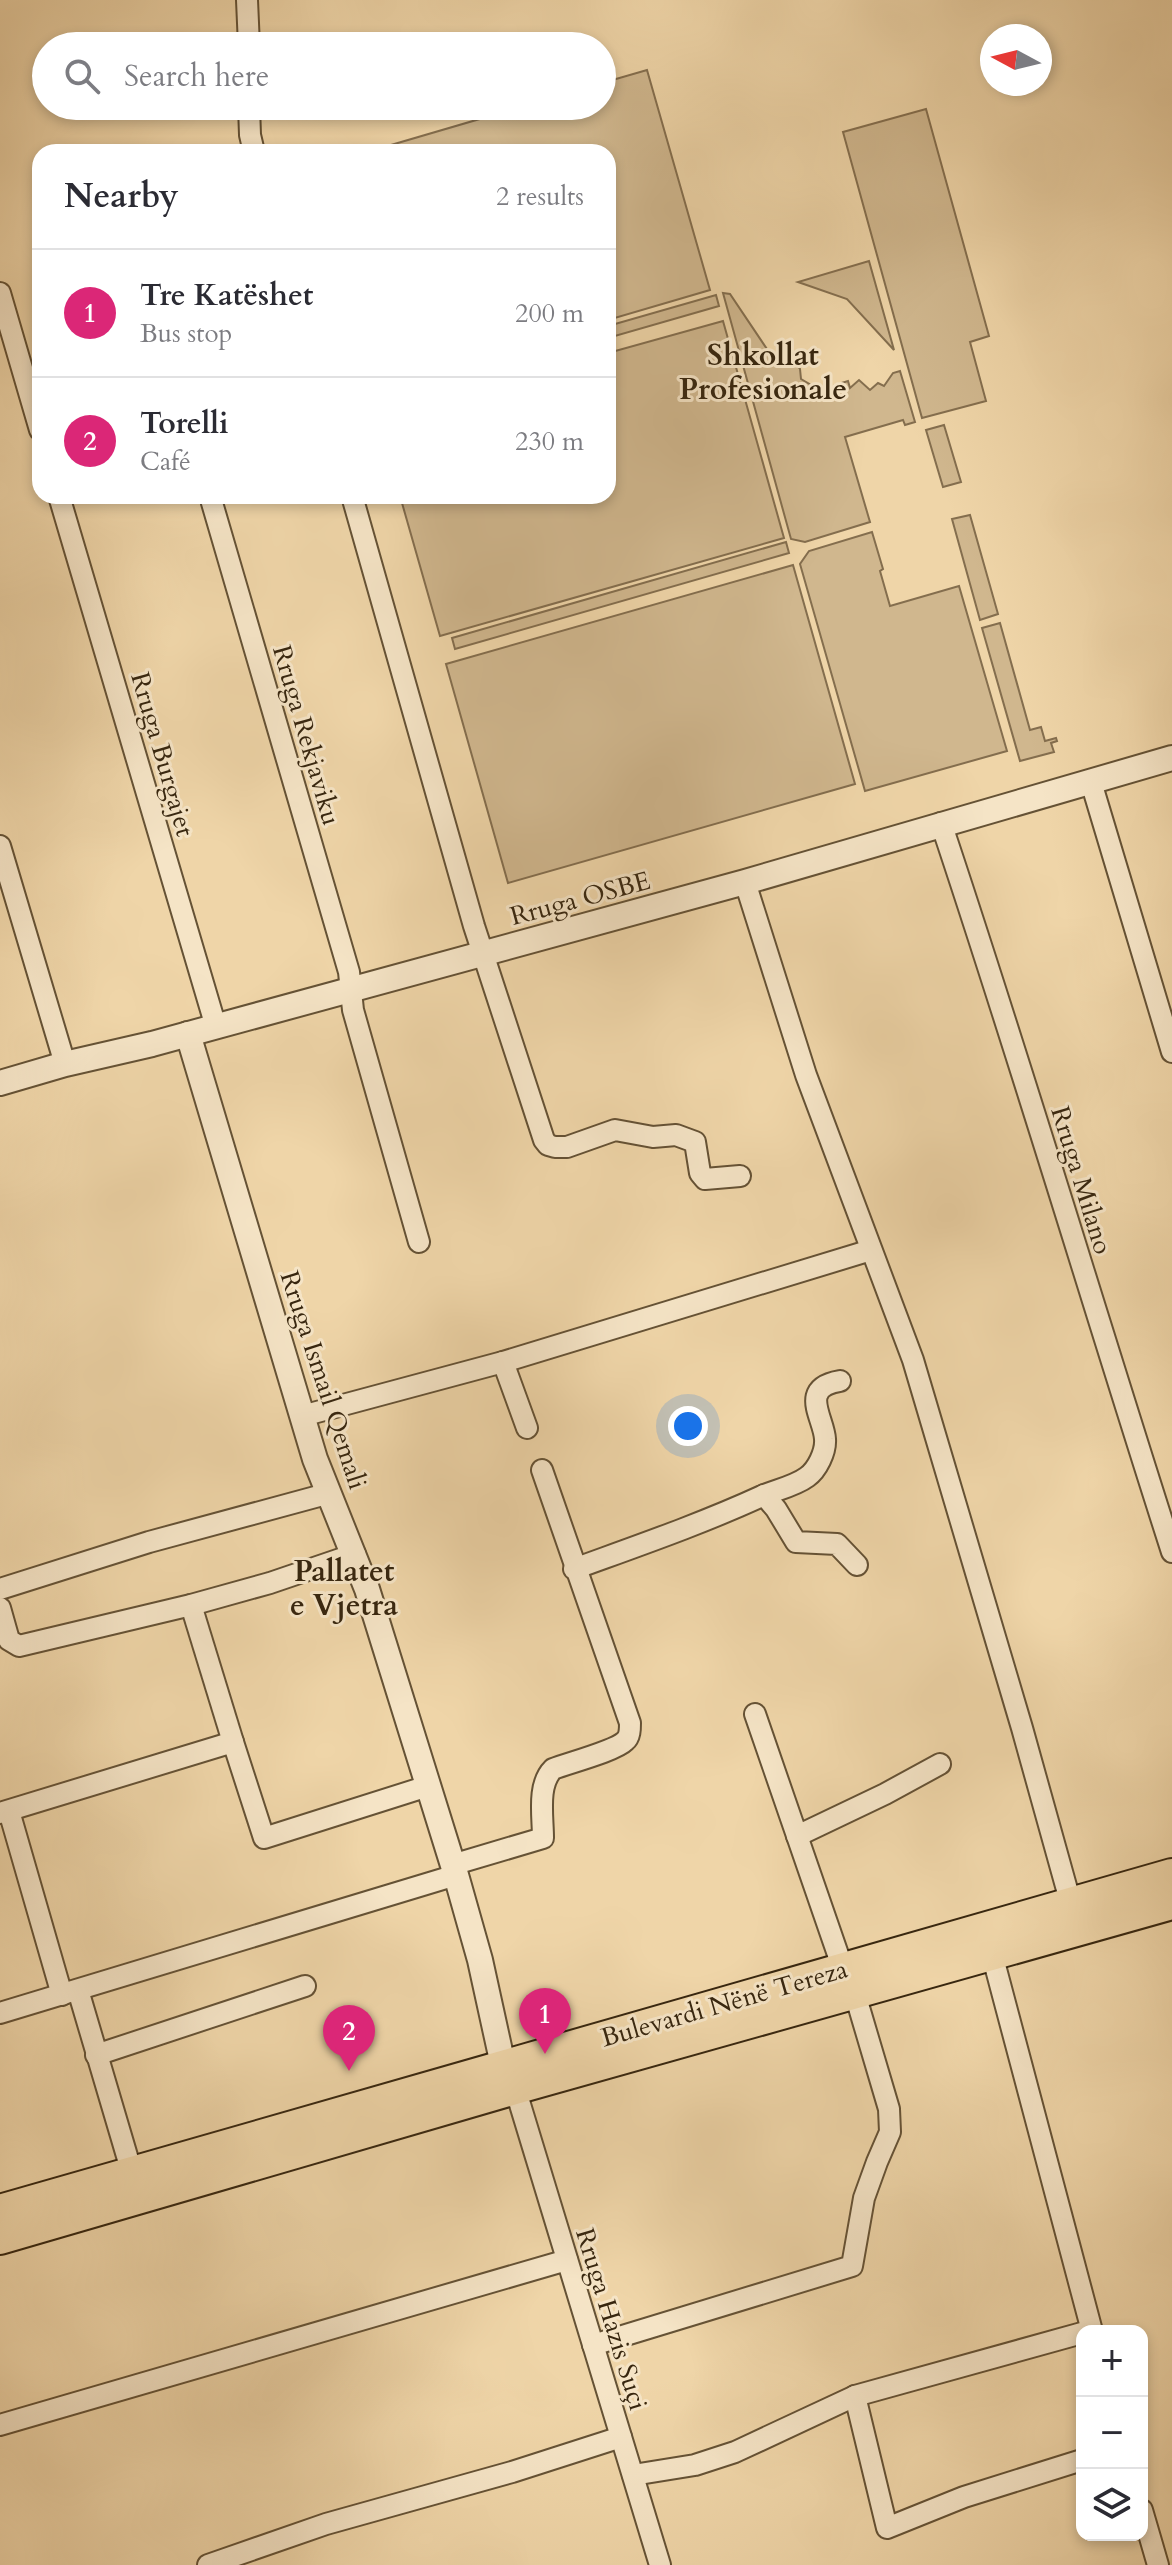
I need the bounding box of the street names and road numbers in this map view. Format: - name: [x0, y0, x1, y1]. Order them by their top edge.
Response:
- street label: Rruga Rekjaviku: [264, 641, 349, 829]
- street label: Rruga Burgajet: [122, 668, 203, 840]
- street label: Rruga OSBE: [506, 863, 654, 934]
- street label: Rruga Milano: [1042, 1102, 1121, 1258]
- street label: Rruga Ismail Qemali: [272, 1266, 375, 1494]
- street label: Bulevardi Nënë Tereza: [597, 1952, 851, 2055]
- street label: Rruga Hazis Suçi: [567, 2224, 656, 2414]

